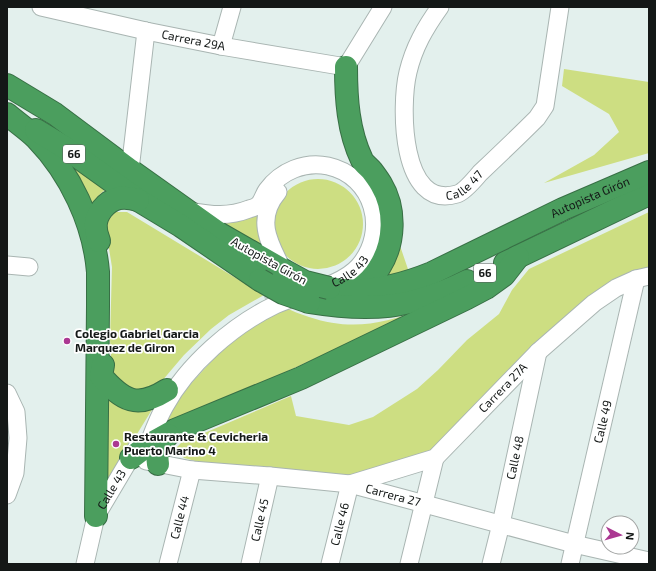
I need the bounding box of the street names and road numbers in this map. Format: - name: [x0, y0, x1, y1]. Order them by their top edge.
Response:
- street label: Carrera 29A: [161, 26, 227, 53]
- road number: 66: [63, 145, 85, 163]
- street label: Calle 47: [445, 167, 485, 202]
- street label: Autopista Girón: [548, 173, 631, 220]
- street label: Autopista Girón: [229, 234, 310, 287]
- street label: Calle 43: [329, 252, 371, 289]
- road number: 66: [474, 264, 496, 282]
- street label: Carrera 27A: [475, 359, 530, 415]
- street label: Calle 49: [590, 398, 614, 445]
- street label: Calle 48: [503, 434, 526, 481]
- street label: Calle 43: [94, 467, 128, 511]
- street label: Carrera 27: [364, 480, 422, 509]
- street label: Calle 44: [167, 494, 191, 541]
- street label: Calle 45: [247, 497, 271, 543]
- street label: Calle 46: [327, 501, 351, 547]

